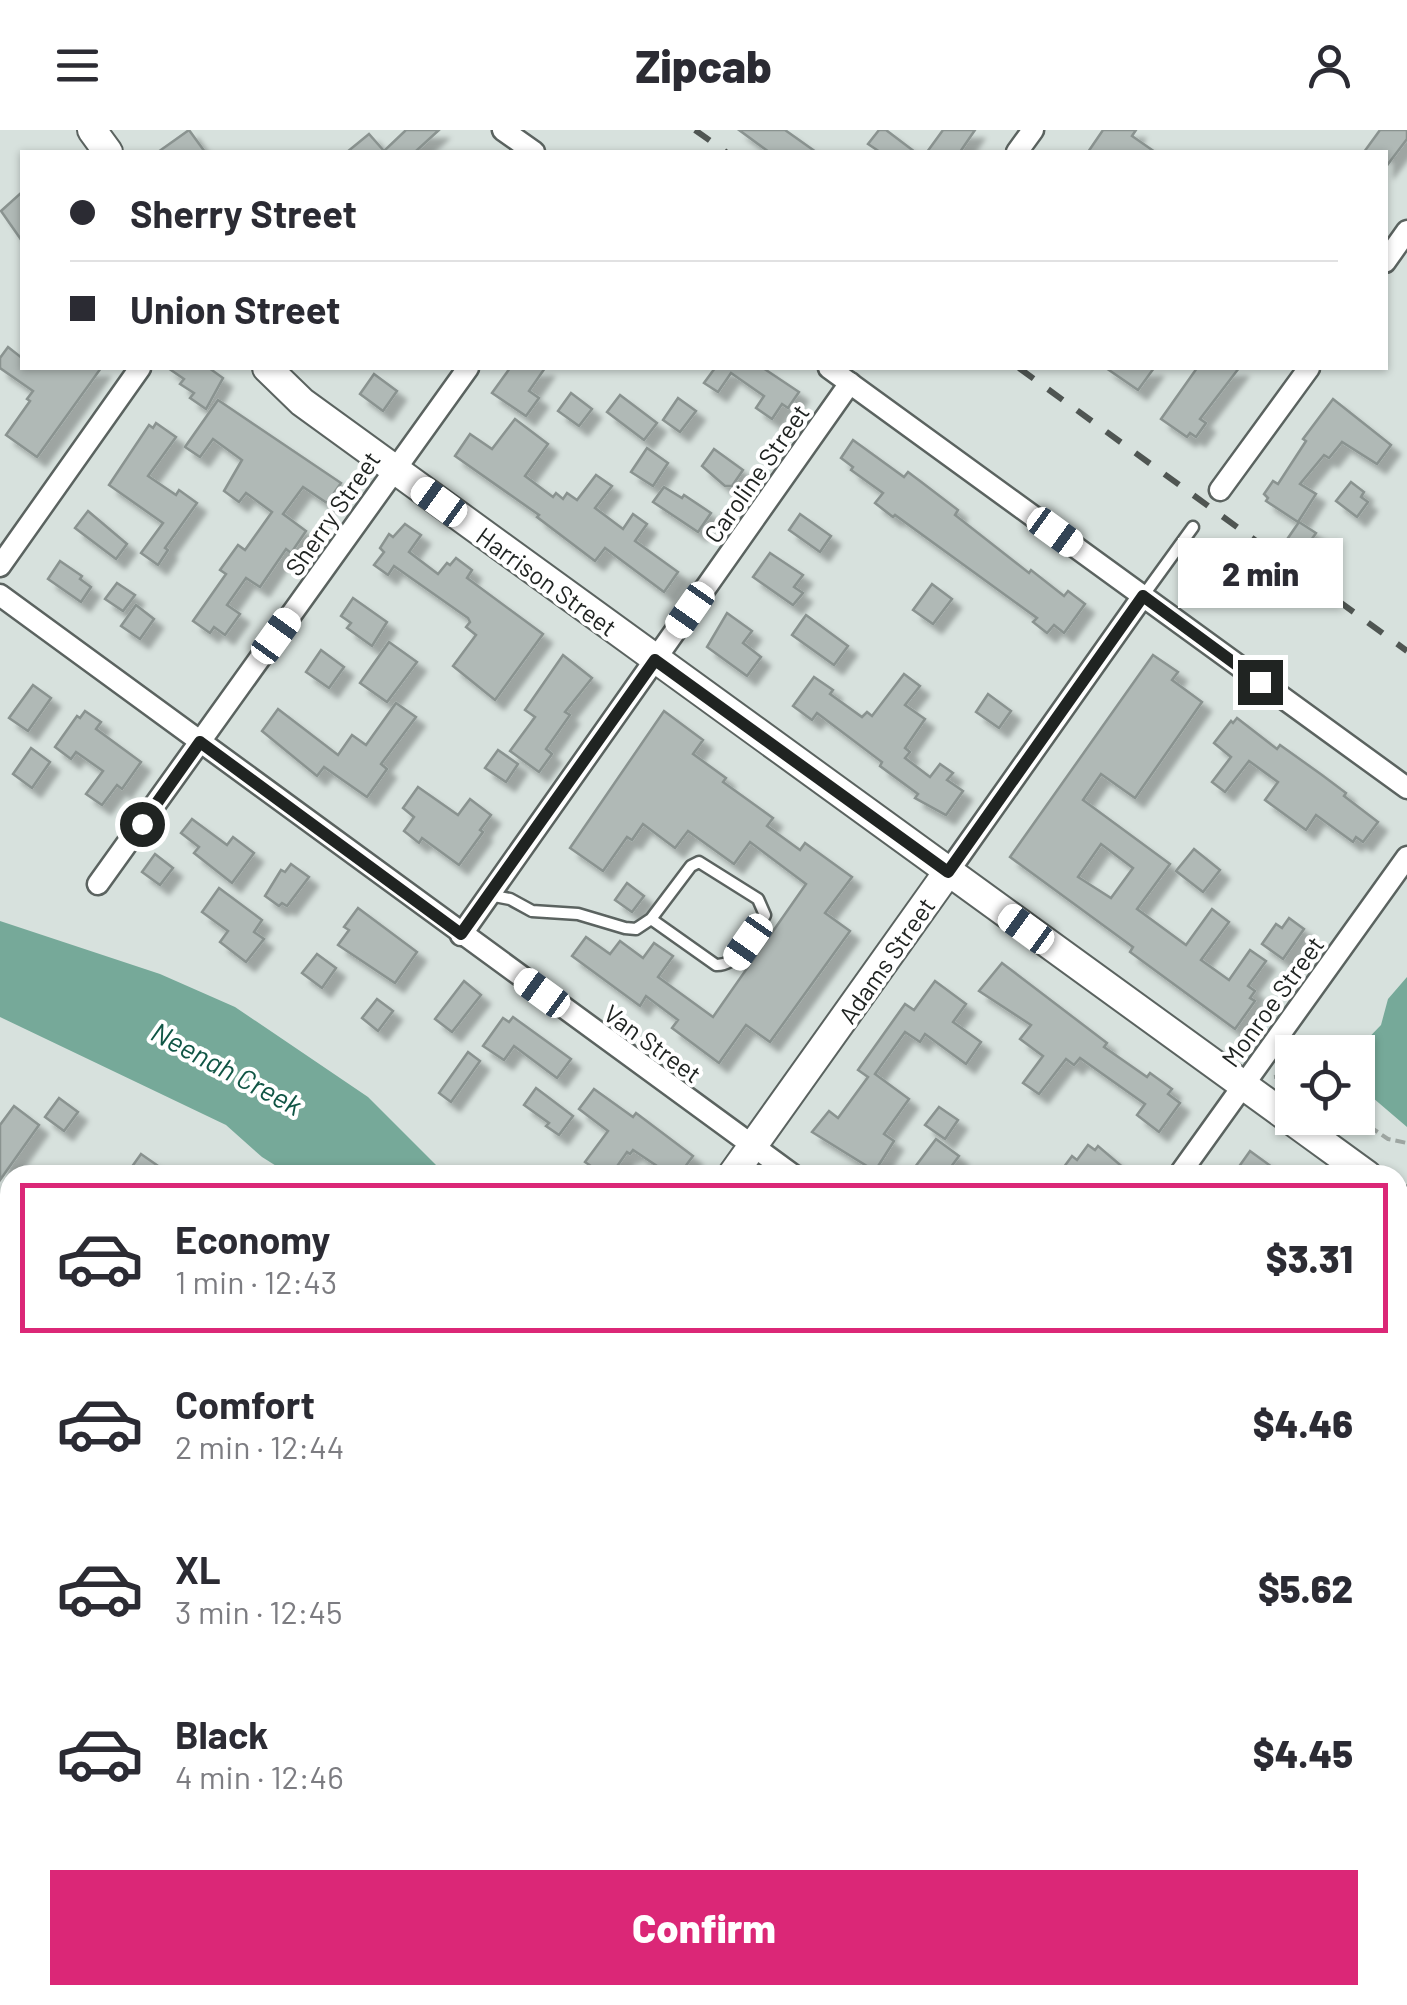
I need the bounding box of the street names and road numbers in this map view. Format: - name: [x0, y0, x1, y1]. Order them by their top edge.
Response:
- street label: Caroline Street: [697, 398, 815, 548]
- street label: Sherry Street: [278, 445, 386, 581]
- street label: Harrison Street: [471, 520, 623, 642]
- street label: Adams Street: [831, 891, 941, 1029]
- street label: Monroe Street: [1215, 930, 1329, 1072]
- street label: Van Street: [598, 998, 708, 1088]

